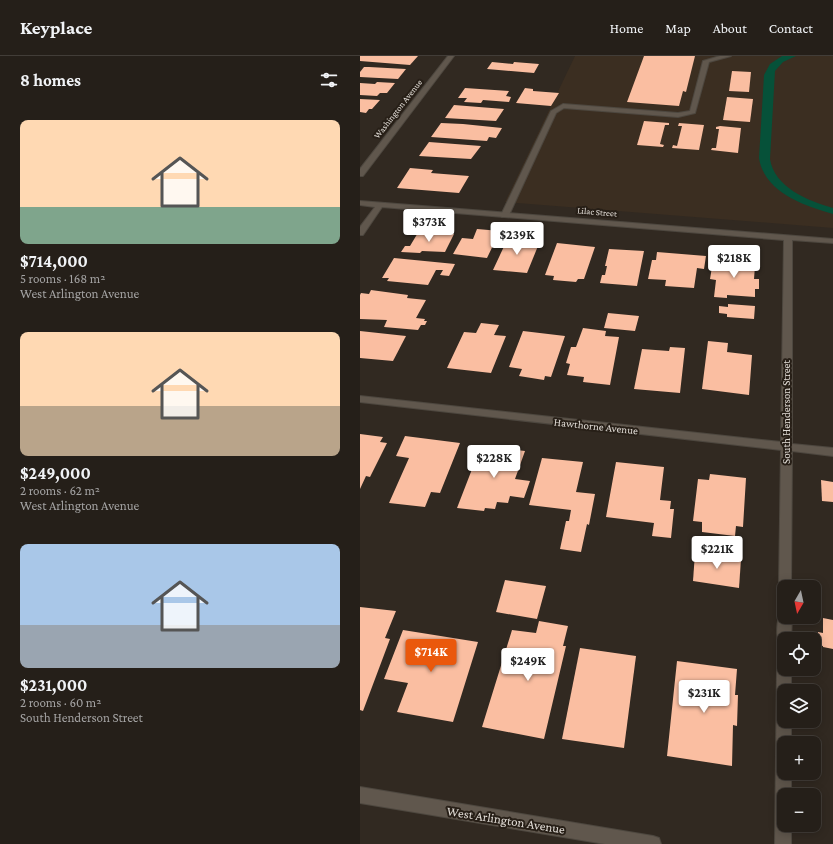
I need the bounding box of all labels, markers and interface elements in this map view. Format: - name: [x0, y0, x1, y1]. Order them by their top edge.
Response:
- text: Keyplace: [20, 17, 92, 38]
- text: Home: [610, 20, 643, 36]
- text: Map: [665, 20, 691, 36]
- text: About: [713, 20, 747, 36]
- text: Contact: [769, 20, 813, 36]
- icon: filters: [318, 69, 340, 91]
- text: 8 homes: [20, 71, 81, 90]
- street label: Washington Avenue: [372, 77, 424, 141]
- icon: home: [144, 146, 216, 218]
- street label: Lilac Street: [577, 205, 618, 219]
- pin: $373K: [401, 209, 457, 243]
- text: $373K: [412, 214, 446, 229]
- pin: $239K: [489, 222, 545, 256]
- text: $239K: [500, 227, 534, 242]
- pin: $218K: [706, 245, 762, 279]
- text: $218K: [717, 250, 751, 265]
- text: $714,000: [20, 252, 88, 271]
- text: 5 rooms · 168 m²: [20, 271, 105, 286]
- text: West Arlington Avenue: [20, 286, 139, 301]
- icon: home: [144, 358, 216, 430]
- street label: South Henderson Street: [780, 360, 792, 464]
- street label: Hawthorne Avenue: [553, 416, 639, 436]
- pin: $228K: [466, 445, 522, 479]
- text: $228K: [476, 450, 512, 465]
- text: $249,000: [20, 464, 91, 483]
- text: 2 rooms · 62 m²: [20, 483, 100, 498]
- text: West Arlington Avenue: [20, 498, 139, 513]
- pin: $221K: [689, 536, 745, 570]
- text: $221K: [701, 541, 733, 556]
- icon: home: [144, 570, 216, 642]
- north arrow: [777, 580, 821, 624]
- map controls: [777, 580, 821, 832]
- button: locate: [777, 632, 821, 676]
- pin: $714K: [403, 639, 459, 673]
- text: $714K: [415, 644, 447, 659]
- pin: $249K: [500, 648, 556, 682]
- text: $249K: [510, 653, 546, 668]
- text: $231,000: [20, 676, 87, 695]
- pin: $231K: [676, 680, 732, 714]
- button: layers: [777, 684, 821, 728]
- text: $231K: [688, 685, 720, 700]
- text: 2 rooms · 60 m²: [20, 695, 101, 710]
- text: South Henderson Street: [20, 710, 143, 725]
- button: +: [777, 736, 821, 780]
- button: −: [777, 788, 821, 832]
- street label: West Arlington Avenue: [446, 803, 566, 837]

